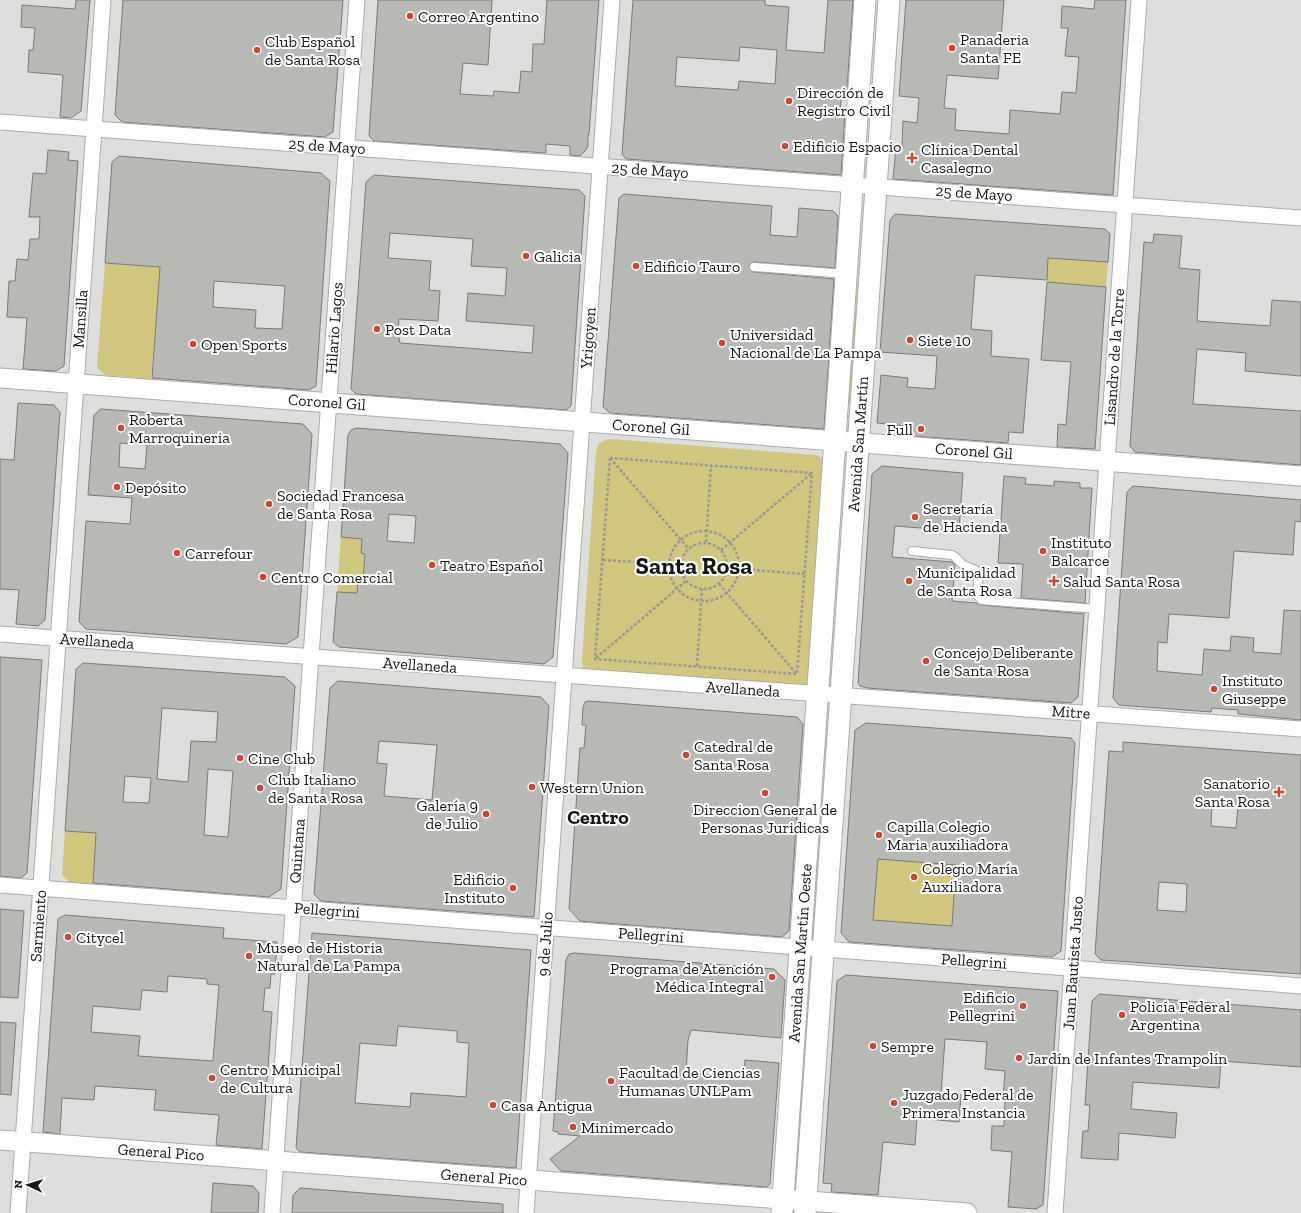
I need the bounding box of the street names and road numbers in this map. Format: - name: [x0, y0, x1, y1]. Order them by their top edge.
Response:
- street label: 25 de Mayo: [288, 134, 366, 158]
- street label: 25 de Mayo: [611, 158, 689, 182]
- street label: 25 de Mayo: [935, 181, 1013, 205]
- street label: Hilario Lagos: [321, 281, 347, 375]
- street label: Lisandro de la Torre: [1100, 288, 1128, 426]
- street label: Mansilla: [68, 289, 92, 349]
- street label: Yrigoyen: [576, 306, 600, 370]
- street label: Avenida San Martín: [844, 375, 872, 512]
- street label: Coronel Gil: [288, 390, 366, 414]
- street label: Coronel Gil: [612, 415, 690, 439]
- street label: Coronel Gil: [935, 439, 1013, 463]
- street label: Avellaneda: [59, 629, 135, 653]
- street label: Avellaneda: [382, 653, 458, 677]
- street label: Avellaneda: [705, 677, 781, 701]
- street label: Mitre: [1051, 701, 1091, 723]
- street label: Quintana: [285, 818, 309, 884]
- street label: Avenida San Martín Oeste: [784, 863, 816, 1043]
- street label: Sarmiento: [26, 889, 50, 963]
- street label: Juan Bautista Justo: [1059, 895, 1087, 1031]
- street label: Pellegrini: [293, 898, 361, 922]
- street label: 9 de Julio: [533, 911, 557, 977]
- street label: Pellegrini: [617, 923, 685, 947]
- street label: Pellegrini: [940, 949, 1008, 973]
- street label: General Pico: [117, 1139, 205, 1165]
- street label: General Pico: [440, 1164, 528, 1190]

